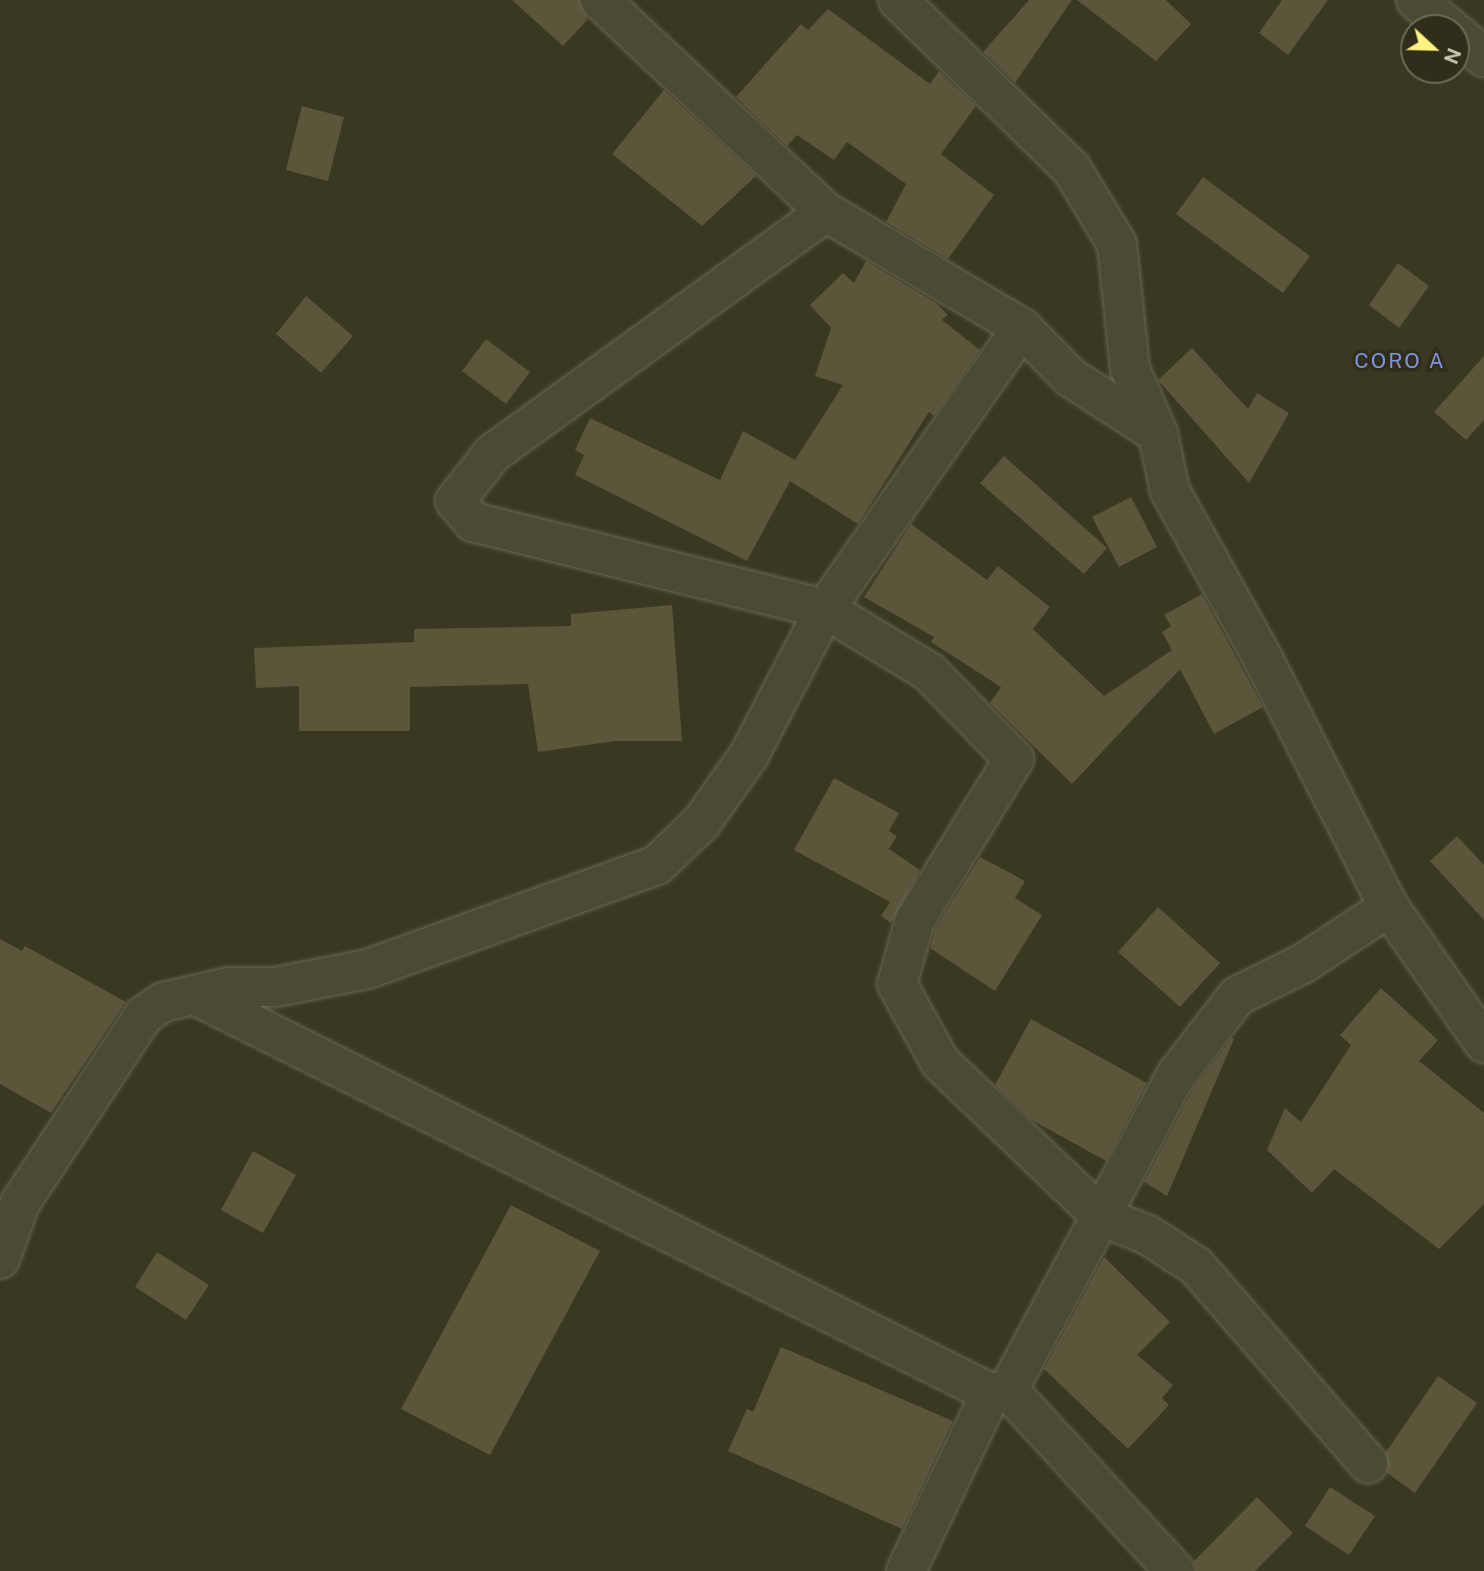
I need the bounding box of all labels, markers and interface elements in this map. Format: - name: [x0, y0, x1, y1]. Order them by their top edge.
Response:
- north arrow: [1400, 14, 1470, 84]
- text: N: [1440, 45, 1466, 67]
- district label: CORO A: [1355, 348, 1445, 374]

